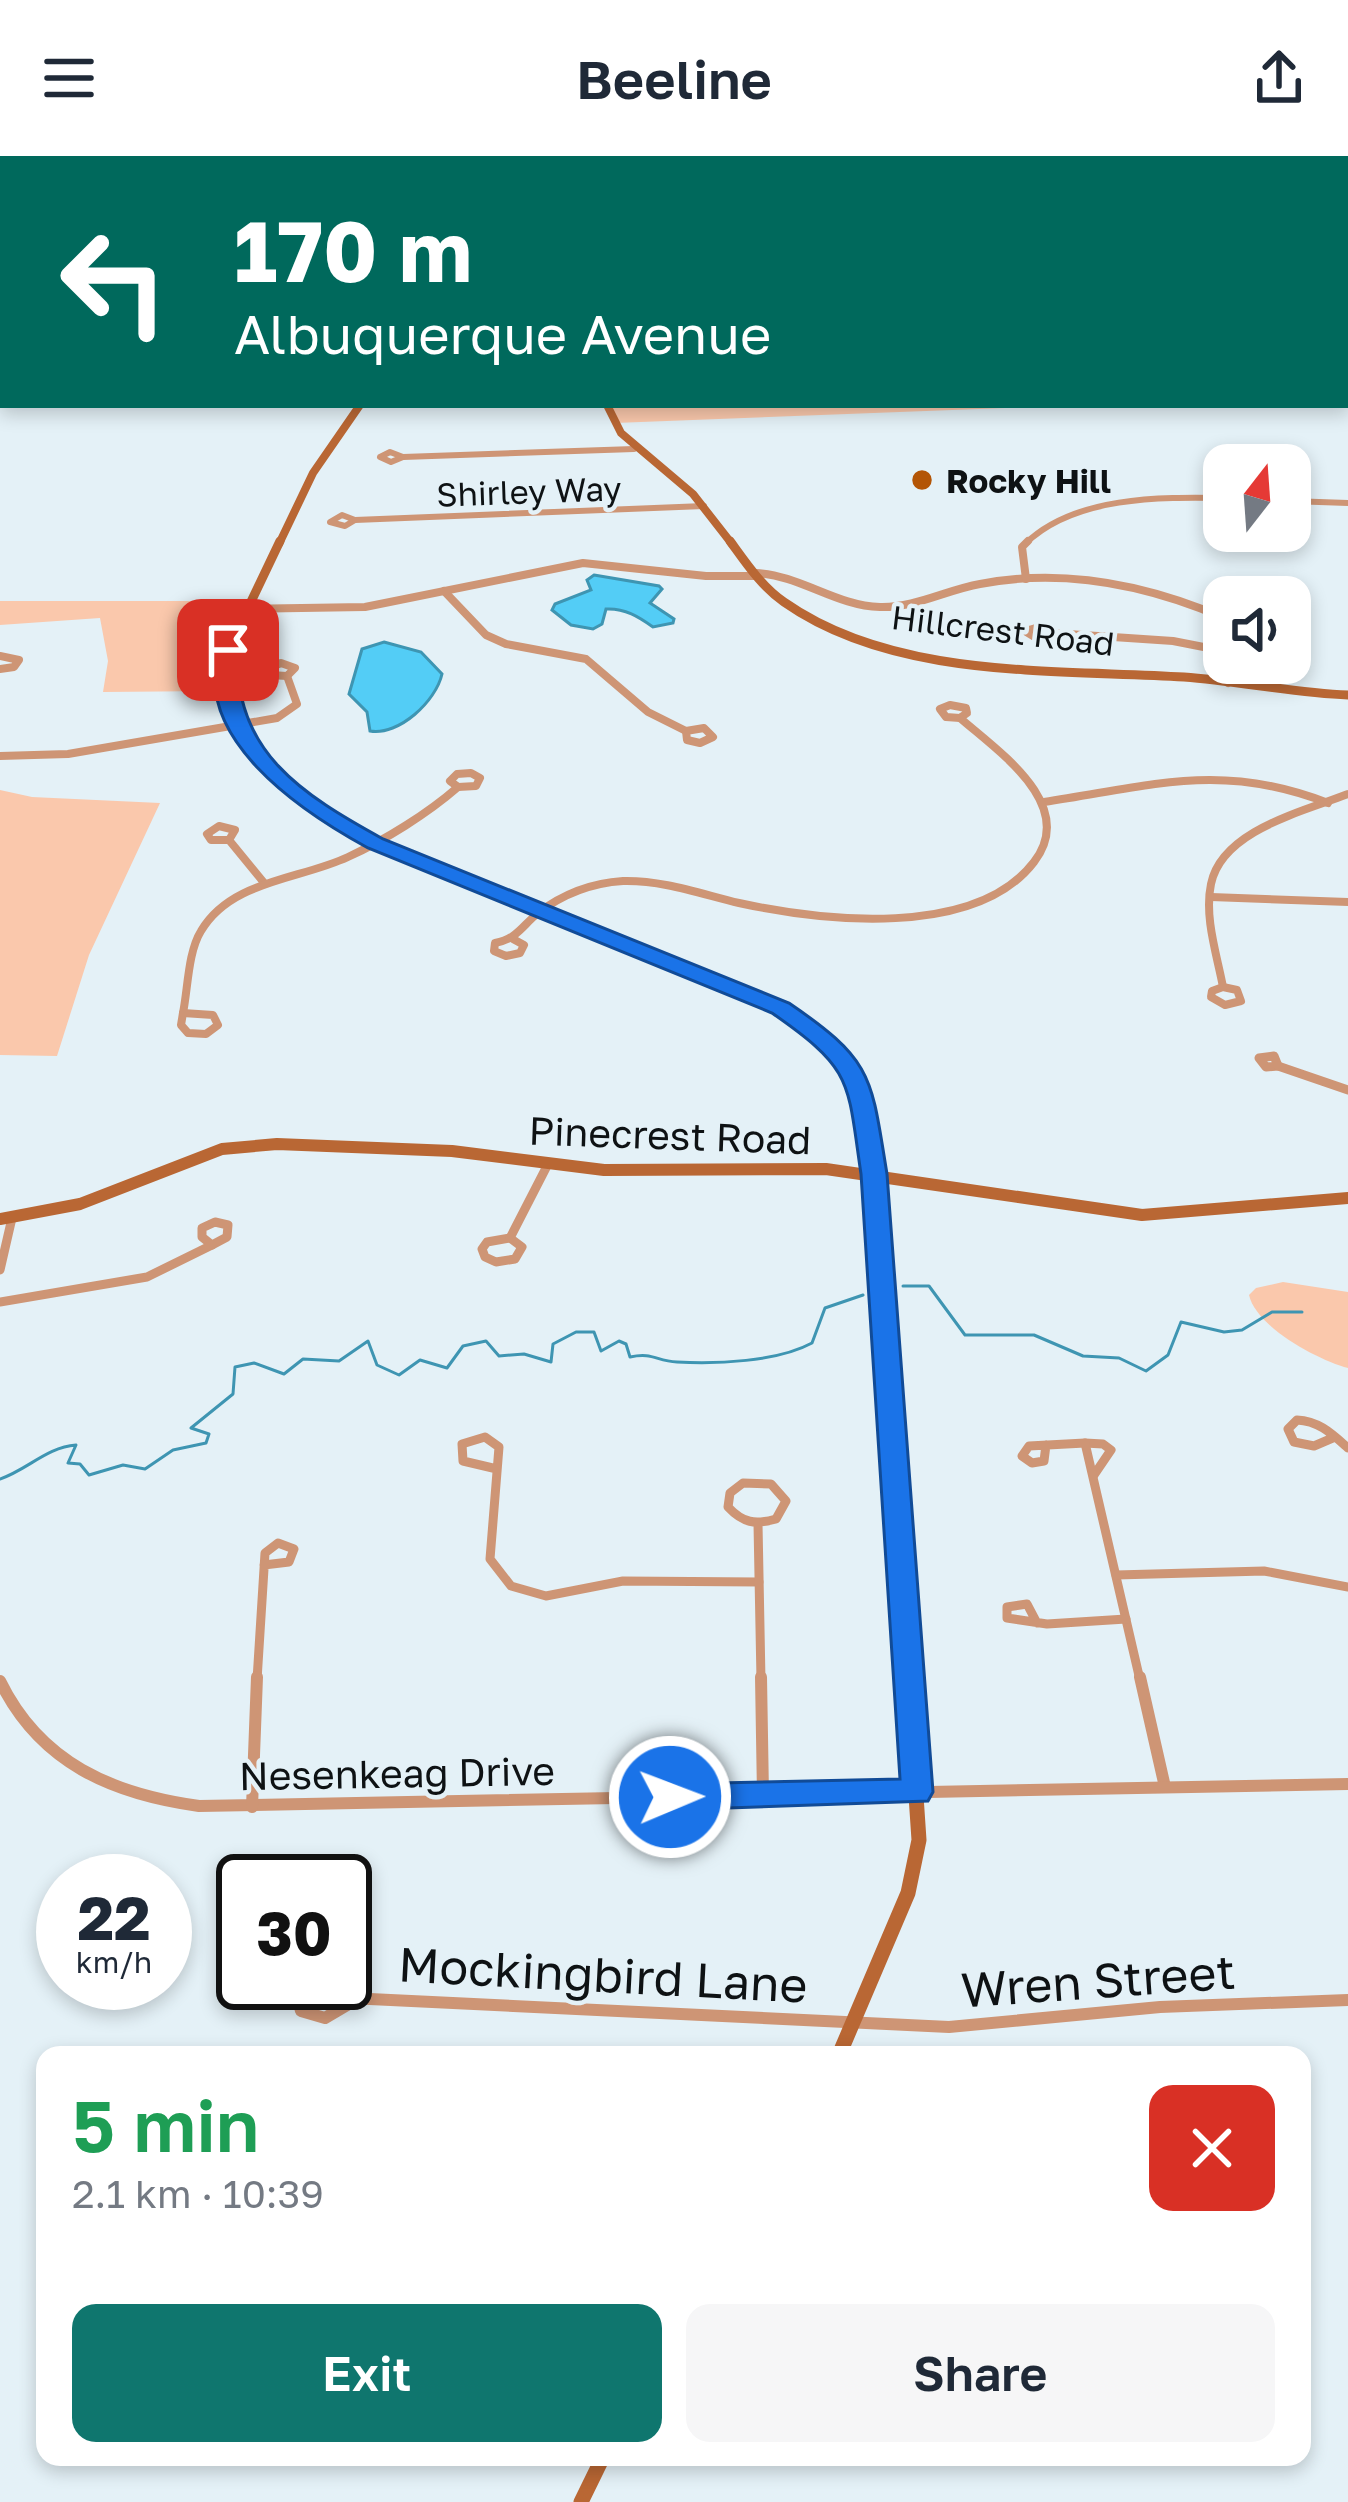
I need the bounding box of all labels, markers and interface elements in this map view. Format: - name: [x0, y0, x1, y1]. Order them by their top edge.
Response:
- icon: menu: [36, 45, 102, 111]
- icon: share: [1246, 45, 1312, 111]
- text: Beeline: [576, 46, 772, 111]
- text: 170 m: [234, 200, 472, 300]
- icon: left: [36, 204, 192, 360]
- text: Albuquerque Avenue: [234, 301, 771, 366]
- north arrow: [1203, 444, 1311, 552]
- map controls: [1203, 444, 1311, 684]
- place label: Rocky Hill: [946, 461, 1111, 500]
- marker: Rocky Hill: [909, 467, 935, 493]
- street label: Shirley Way: [436, 468, 622, 514]
- button: sound: [1203, 576, 1311, 684]
- street label: Hillcrest Road: [889, 597, 1117, 663]
- pin: [177, 599, 279, 701]
- icon: arrive: [195, 617, 261, 683]
- street label: Pinecrest Road: [528, 1107, 812, 1163]
- position arrow: [607, 1734, 733, 1860]
- street label: Nesenkeag Drive: [239, 1747, 555, 1799]
- speed limit sign: 30: [216, 1854, 372, 2010]
- text: 22: [77, 1881, 151, 1953]
- street label: Mockingbird Lane: [397, 1934, 809, 2014]
- street label: Wren Street: [959, 1941, 1237, 2019]
- text: km/h: [76, 1944, 152, 1980]
- text: 5 min: [72, 2081, 259, 2168]
- button: close: [1149, 2085, 1275, 2211]
- text: 2.1 km · 10:39: [72, 2170, 324, 2217]
- button: Exit: [72, 2304, 662, 2442]
- button: Share: [686, 2304, 1275, 2442]

